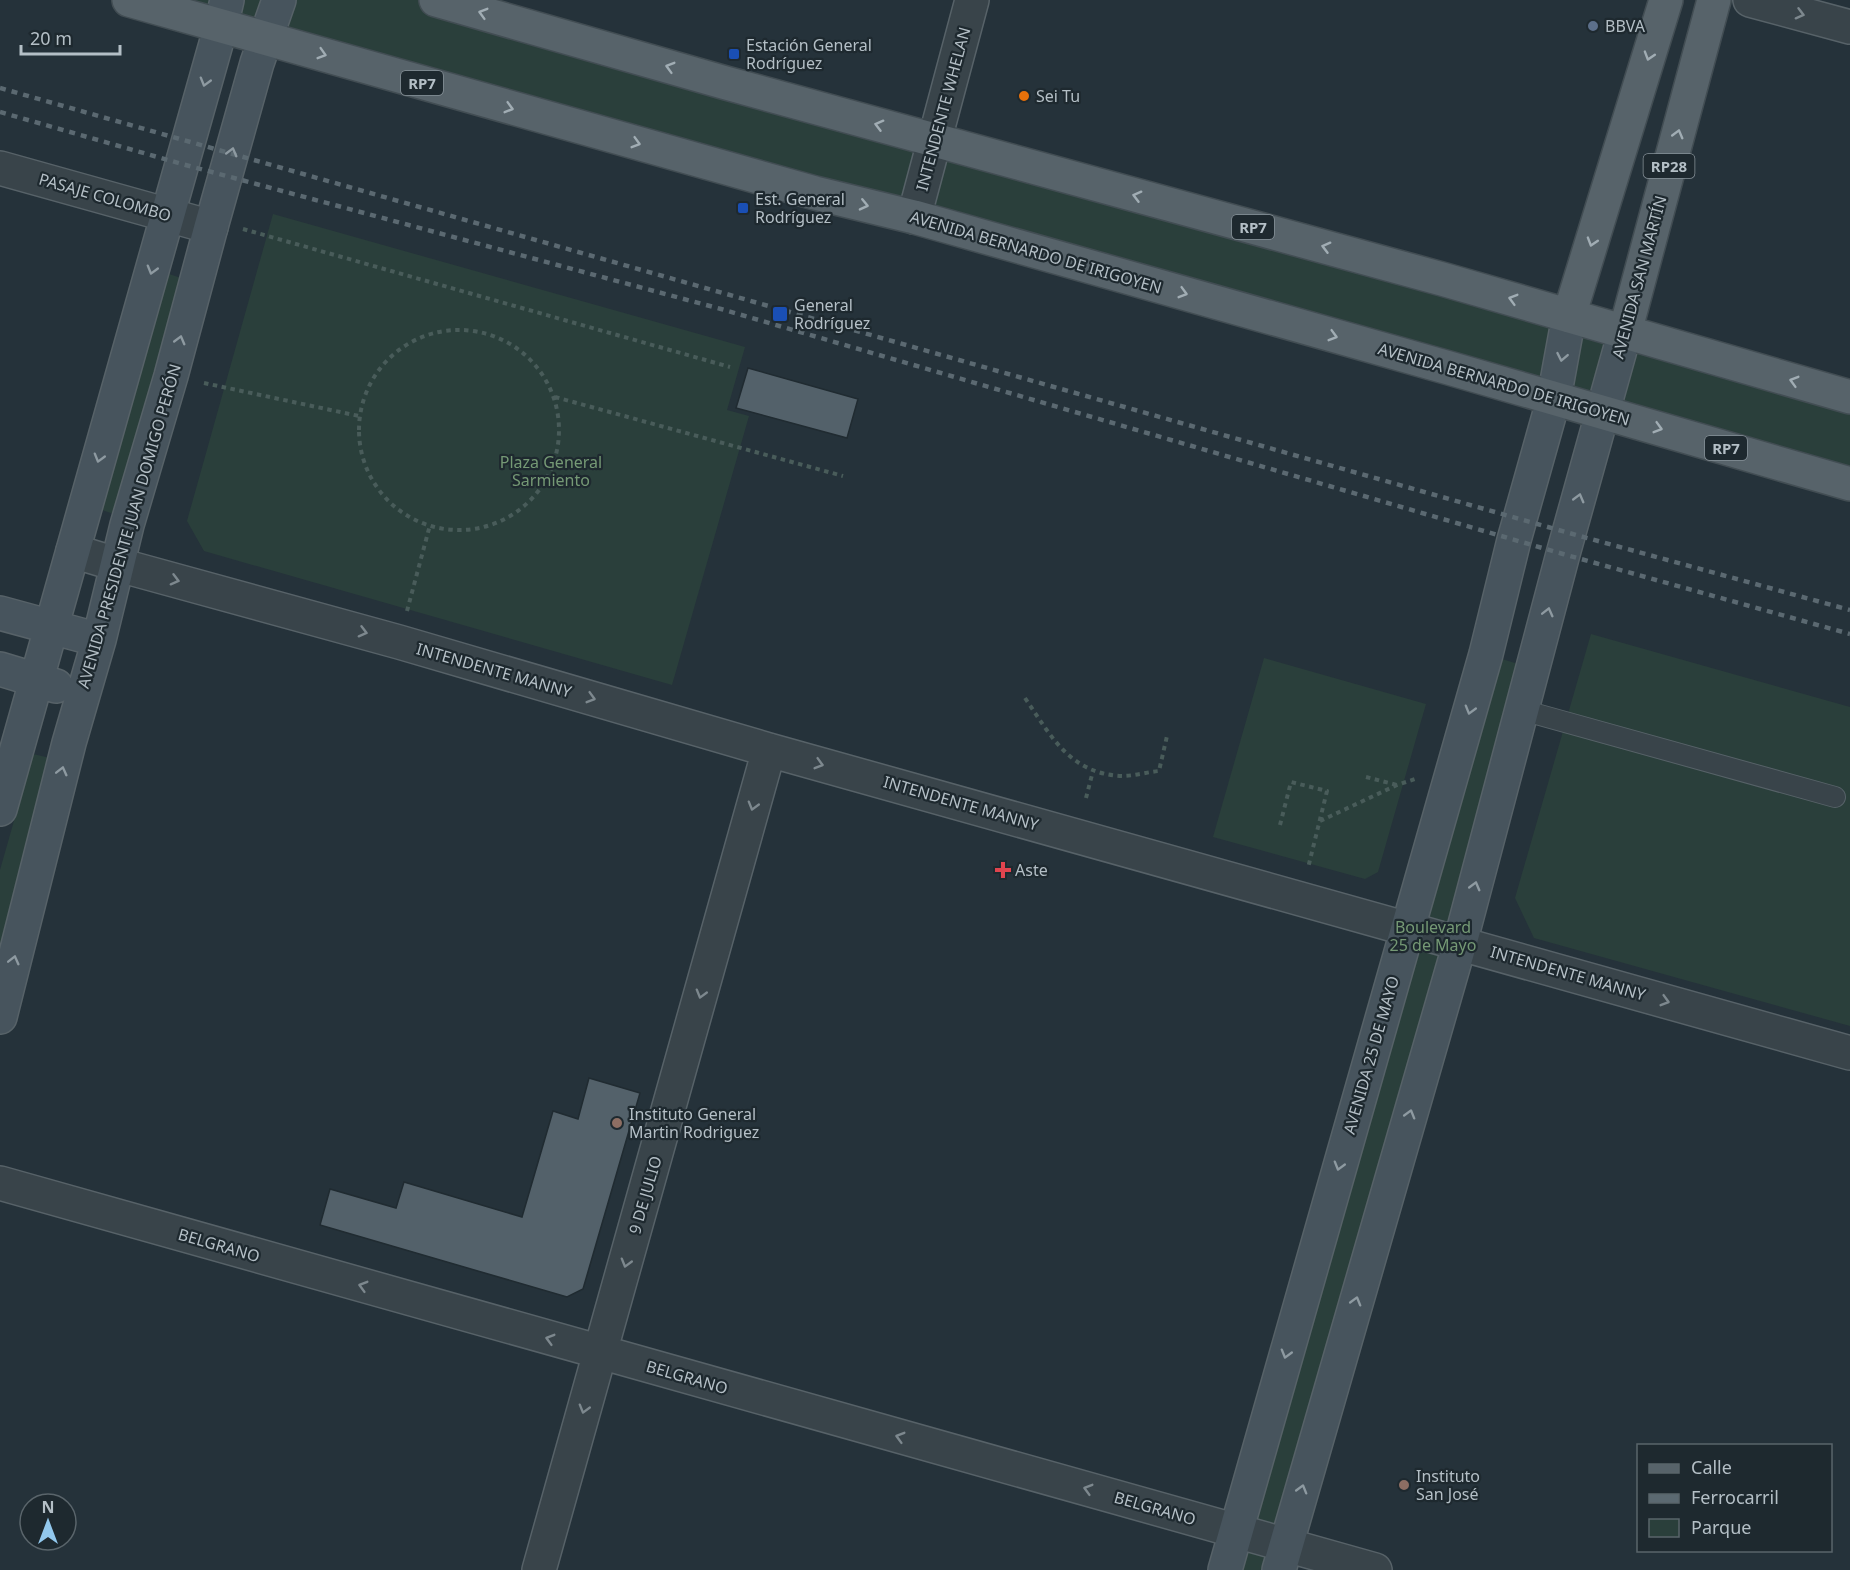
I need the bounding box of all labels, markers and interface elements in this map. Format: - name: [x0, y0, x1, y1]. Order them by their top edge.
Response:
- one-way arrow: [1795, 6, 1805, 19]
- one-way arrow: [478, 8, 489, 20]
- place label: BBVA: [1605, 15, 1646, 37]
- scale bar: [21, 18, 120, 56]
- marker: BBVA: [1586, 19, 1600, 33]
- street label: INTENDENTE WHELAN: [911, 25, 975, 193]
- text: 20 m: [30, 26, 72, 50]
- place label: Estación General Rodríguez: [746, 34, 872, 74]
- one-way arrow: [316, 47, 327, 59]
- marker: Estación General Rodríguez: [727, 47, 741, 61]
- one-way arrow: [1644, 50, 1656, 61]
- one-way arrow: [665, 61, 675, 74]
- road number: RP7: [401, 71, 443, 95]
- one-way arrow: [200, 76, 212, 87]
- place label: Sei Tu: [1036, 85, 1080, 107]
- marker: Sei Tu: [1017, 89, 1031, 103]
- one-way arrow: [504, 101, 514, 113]
- one-way arrow: [874, 119, 884, 132]
- one-way arrow: [1671, 129, 1683, 140]
- one-way arrow: [631, 136, 641, 149]
- one-way arrow: [225, 148, 237, 158]
- road number: RP28: [1644, 154, 1694, 178]
- street label: PASAJE COLOMBO: [36, 168, 174, 226]
- place label: Est. General Rodríguez: [755, 188, 845, 228]
- one-way arrow: [1133, 190, 1143, 203]
- street label: AVENIDA SAN MARTÍN: [1607, 193, 1671, 361]
- one-way arrow: [859, 198, 869, 211]
- marker: Est. General Rodríguez: [736, 201, 750, 215]
- street label: AVENIDA BERNARDO DE IRIGOYEN: [908, 205, 1164, 299]
- road number: RP7: [1232, 215, 1274, 239]
- one-way arrow: [1587, 236, 1599, 247]
- one-way arrow: [1321, 242, 1331, 254]
- one-way arrow: [147, 264, 159, 275]
- one-way arrow: [1178, 286, 1188, 299]
- place label: General Rodríguez: [794, 294, 870, 334]
- one-way arrow: [1508, 294, 1519, 306]
- marker: General Rodríguez: [771, 305, 789, 323]
- one-way arrow: [1328, 329, 1338, 341]
- one-way arrow: [173, 336, 186, 346]
- street label: AVENIDA BERNARDO DE IRIGOYEN: [1376, 337, 1632, 431]
- one-way arrow: [1556, 352, 1569, 362]
- street label: AVENIDA PRESIDENTE JUAN DOMIGO PERÓN: [72, 361, 186, 691]
- one-way arrow: [1789, 376, 1800, 388]
- one-way arrow: [1653, 421, 1663, 434]
- road number: RP7: [1705, 436, 1747, 460]
- park label: Plaza General Sarmiento: [500, 451, 602, 491]
- one-way arrow: [94, 452, 106, 462]
- one-way arrow: [1571, 493, 1584, 503]
- one-way arrow: [170, 573, 180, 586]
- one-way arrow: [1541, 607, 1553, 618]
- one-way arrow: [358, 625, 368, 638]
- street label: INTENDENTE MANNY: [414, 637, 575, 703]
- one-way arrow: [585, 691, 596, 703]
- one-way arrow: [1465, 704, 1477, 715]
- one-way arrow: [813, 757, 823, 769]
- one-way arrow: [54, 766, 67, 776]
- street label: INTENDENTE MANNY: [881, 770, 1042, 836]
- one-way arrow: [748, 801, 761, 811]
- place label: Aste: [1015, 859, 1048, 881]
- marker: Aste: [996, 863, 1010, 877]
- one-way arrow: [1468, 881, 1480, 892]
- park label: Boulevard 25 de Mayo: [1390, 916, 1476, 956]
- street label: INTENDENTE MANNY: [1488, 940, 1649, 1006]
- one-way arrow: [7, 955, 20, 965]
- street label: AVENIDA 25 DE MAYO: [1338, 973, 1404, 1137]
- one-way arrow: [696, 988, 708, 999]
- one-way arrow: [1659, 994, 1670, 1006]
- place label: Instituto General Martin Rodriguez: [629, 1103, 759, 1143]
- one-way arrow: [1403, 1109, 1415, 1120]
- marker: Instituto General Martin Rodriguez: [610, 1116, 624, 1130]
- street label: 9 DE JULIO: [623, 1153, 667, 1237]
- one-way arrow: [1334, 1160, 1346, 1171]
- street label: BELGRANO: [176, 1223, 262, 1267]
- one-way arrow: [620, 1258, 633, 1268]
- one-way arrow: [358, 1281, 369, 1293]
- one-way arrow: [1349, 1296, 1361, 1307]
- one-way arrow: [545, 1334, 556, 1346]
- one-way arrow: [1281, 1348, 1293, 1358]
- street label: BELGRANO: [644, 1355, 730, 1399]
- one-way arrow: [579, 1404, 591, 1414]
- one-way arrow: [895, 1432, 906, 1444]
- legend: [1637, 1444, 1832, 1552]
- text: Calle: [1691, 1455, 1732, 1479]
- place label: Instituto San José: [1416, 1465, 1480, 1505]
- marker: Instituto San José: [1397, 1478, 1411, 1492]
- one-way arrow: [1083, 1484, 1094, 1496]
- one-way arrow: [1295, 1484, 1307, 1495]
- text: Ferrocarril: [1691, 1485, 1779, 1509]
- street label: BELGRANO: [1112, 1486, 1198, 1530]
- north arrow: [18, 1492, 78, 1552]
- text: N: [41, 1496, 55, 1518]
- text: Parque: [1691, 1515, 1751, 1539]

